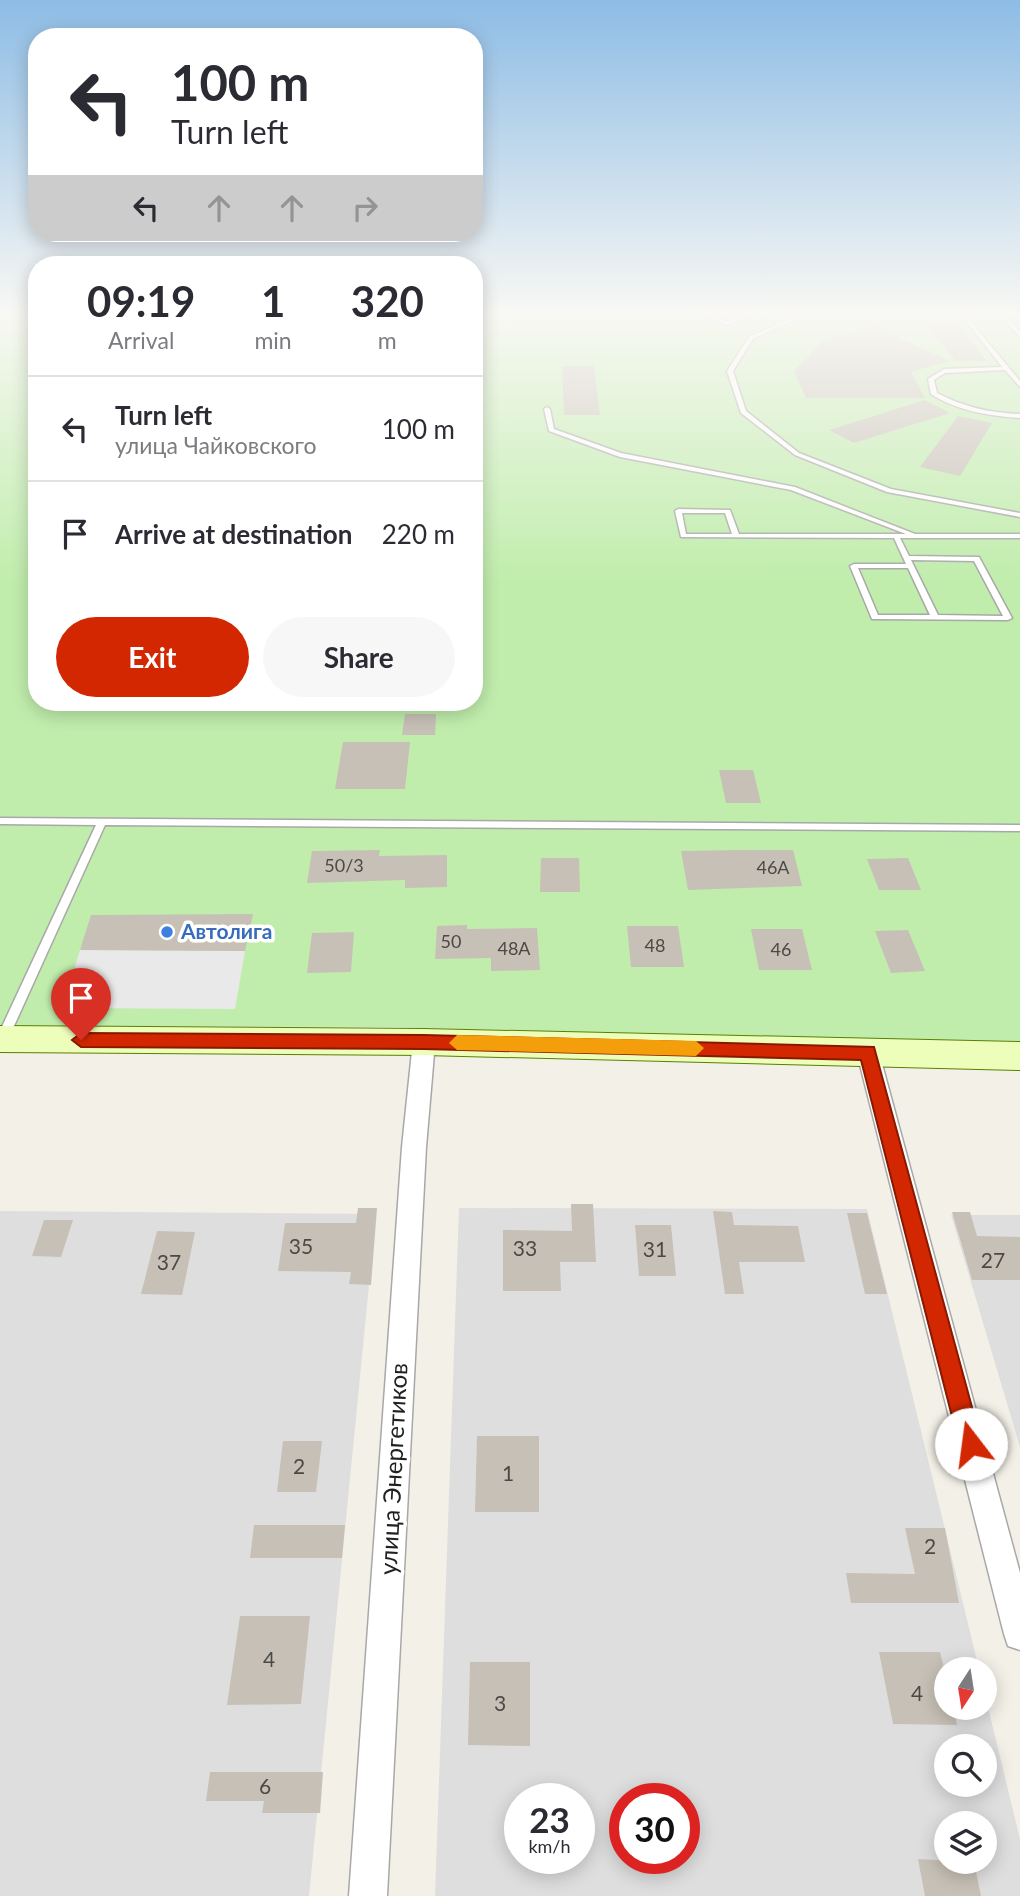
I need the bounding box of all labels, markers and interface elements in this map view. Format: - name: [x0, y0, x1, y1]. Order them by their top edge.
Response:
- text: 100 m: [171, 53, 309, 111]
- icon: left: [56, 56, 147, 147]
- text: Turn left: [171, 112, 288, 151]
- icon: left: [127, 189, 165, 227]
- icon: ahead: [200, 189, 238, 227]
- icon: ahead: [273, 189, 311, 227]
- icon: right: [346, 189, 384, 227]
- text: 09:19: [87, 276, 195, 326]
- text: 1: [261, 276, 285, 326]
- text: 320: [351, 276, 424, 326]
- text: Arrival: [108, 326, 174, 354]
- text: min: [254, 326, 292, 354]
- text: m: [378, 326, 397, 354]
- text: Turn left: [115, 399, 212, 431]
- icon: left: [56, 410, 94, 448]
- text: 100 m: [382, 413, 455, 445]
- text: улица Чайковского: [115, 431, 317, 459]
- icon: arrive: [56, 515, 94, 553]
- text: Arrive at destination: [115, 518, 352, 550]
- text: 220 m: [382, 518, 455, 550]
- button: Exit: [56, 617, 249, 697]
- button: Share: [263, 617, 455, 697]
- house number: 50/3: [324, 854, 364, 876]
- house number: 46А: [756, 856, 790, 878]
- place label: Автолига: [180, 918, 272, 943]
- marker: Автолига: [159, 924, 175, 940]
- house number: 50: [441, 930, 461, 952]
- house number: 48: [645, 934, 665, 956]
- house number: 48А: [497, 937, 531, 959]
- house number: 46: [771, 938, 791, 960]
- pin: [51, 968, 111, 1040]
- icon: arrive: [62, 979, 100, 1017]
- house number: 35: [289, 1233, 313, 1258]
- house number: 33: [513, 1235, 537, 1260]
- house number: 31: [643, 1236, 667, 1261]
- house number: 27: [981, 1247, 1005, 1272]
- house number: 37: [157, 1249, 181, 1274]
- street label: улица Энергетиков: [372, 1362, 413, 1576]
- position arrow: [934, 1407, 1008, 1481]
- house number: 2: [293, 1453, 305, 1478]
- house number: 1: [502, 1460, 514, 1485]
- house number: 2: [924, 1533, 936, 1558]
- house number: 4: [263, 1646, 275, 1671]
- north arrow: [934, 1657, 998, 1720]
- map controls: [934, 1657, 997, 1874]
- house number: 4: [911, 1680, 923, 1705]
- house number: 3: [494, 1690, 506, 1715]
- button: search: [934, 1734, 997, 1797]
- house number: 6: [259, 1773, 271, 1798]
- speed limit sign: 30: [609, 1783, 700, 1874]
- text: 23: [529, 1798, 570, 1840]
- button: layers: [934, 1811, 997, 1874]
- text: km/h: [528, 1835, 571, 1857]

